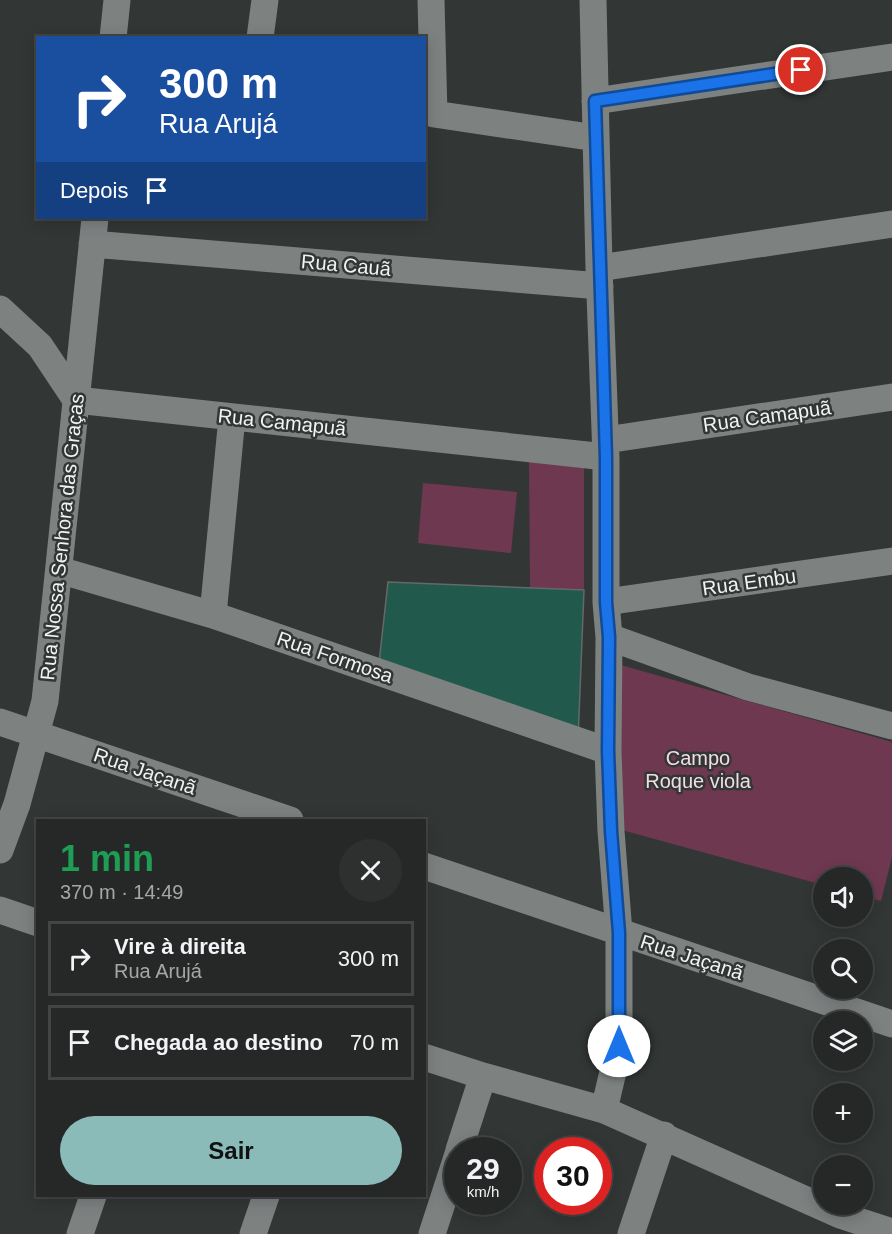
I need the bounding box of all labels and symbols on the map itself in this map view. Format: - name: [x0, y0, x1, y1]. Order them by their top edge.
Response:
- pin: [775, 44, 826, 95]
- street label: Rua Cauã: [300, 250, 393, 280]
- street label: Rua Nossa Senhora das Graças: [36, 393, 88, 681]
- street label: Rua Camapuã: [702, 396, 833, 436]
- street label: Rua Camapuã: [217, 404, 348, 440]
- street label: Rua Embu: [701, 565, 797, 599]
- street label: Rua Formosa: [274, 627, 397, 687]
- street label: Rua Jaçanã: [91, 743, 200, 799]
- park label: Campo Roque viola: [645, 747, 752, 792]
- street label: Rua Jaçanã: [638, 930, 747, 984]
- position arrow: [587, 1014, 651, 1078]
- speed limit sign: 30: [534, 1137, 612, 1215]

